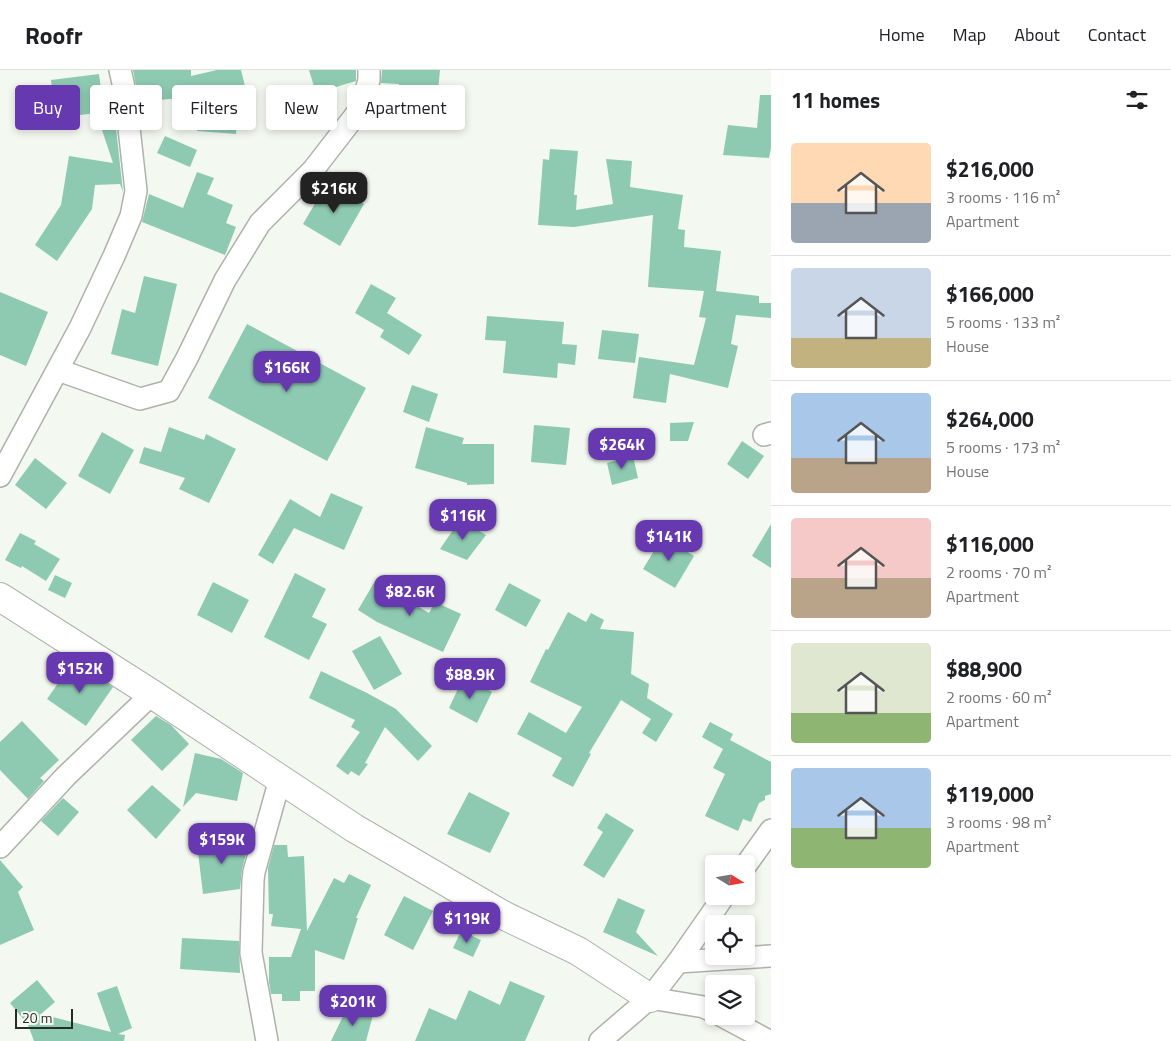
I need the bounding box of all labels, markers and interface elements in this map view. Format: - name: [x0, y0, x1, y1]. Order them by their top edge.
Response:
- text: Roofr: [25, 17, 83, 53]
- text: Home: [879, 21, 925, 48]
- text: Map: [953, 21, 986, 48]
- text: About: [1014, 21, 1060, 48]
- text: Contact: [1088, 21, 1146, 48]
- text: 11 homes: [791, 84, 880, 116]
- chip: Buy: [15, 85, 80, 130]
- chip: Rent: [90, 85, 162, 130]
- chip: Filters: [172, 85, 256, 130]
- chip: New: [266, 85, 337, 130]
- chip: Apartment: [347, 85, 465, 130]
- icon: filters: [1123, 86, 1151, 114]
- text: $216,000: [946, 153, 1034, 185]
- icon: home: [831, 163, 891, 223]
- pin: $216K: [299, 172, 369, 214]
- text: $216K: [311, 176, 357, 200]
- text: 3 rooms · 116 m²: [946, 185, 1060, 209]
- text: Apartment: [946, 209, 1019, 233]
- text: $166,000: [946, 278, 1034, 310]
- icon: home: [831, 288, 891, 348]
- text: 5 rooms · 133 m²: [946, 310, 1060, 334]
- text: House: [946, 334, 989, 358]
- pin: $166K: [252, 350, 322, 393]
- text: $166K: [264, 355, 310, 379]
- text: $264,000: [946, 403, 1034, 435]
- icon: home: [831, 413, 891, 473]
- pin: $264K: [587, 428, 657, 470]
- text: $264K: [599, 432, 645, 456]
- text: 5 rooms · 173 m²: [946, 435, 1060, 459]
- text: House: [946, 459, 989, 483]
- pin: $116K: [428, 498, 498, 541]
- text: $116K: [440, 503, 486, 527]
- pin: $141K: [634, 520, 704, 562]
- text: $141K: [646, 524, 692, 548]
- text: $116,000: [946, 528, 1034, 560]
- icon: home: [831, 538, 891, 598]
- text: 2 rooms · 70 m²: [946, 560, 1051, 584]
- pin: $82.6K: [369, 574, 451, 617]
- text: $82.6K: [385, 579, 435, 603]
- text: Apartment: [946, 584, 1019, 608]
- pin: $152K: [45, 652, 115, 694]
- text: $88,900: [946, 653, 1022, 685]
- text: $152K: [57, 656, 103, 680]
- pin: $88.9K: [429, 658, 511, 700]
- text: $88.9K: [445, 662, 495, 686]
- icon: home: [831, 663, 891, 723]
- text: 2 rooms · 60 m²: [946, 685, 1051, 709]
- text: Apartment: [946, 709, 1019, 733]
- text: $119,000: [946, 778, 1034, 810]
- icon: home: [831, 788, 891, 848]
- text: 3 rooms · 98 m²: [946, 810, 1051, 834]
- pin: $159K: [187, 822, 257, 865]
- text: $159K: [199, 827, 245, 851]
- text: Apartment: [946, 834, 1019, 858]
- north arrow: [705, 855, 755, 905]
- map controls: [705, 855, 755, 1025]
- pin: $119K: [432, 902, 502, 944]
- text: $119K: [444, 906, 490, 930]
- button: locate: [705, 915, 755, 965]
- button: layers: [705, 975, 755, 1025]
- pin: $201K: [318, 984, 388, 1027]
- text: $201K: [330, 989, 376, 1013]
- scale bar: [15, 1006, 72, 1029]
- text: 20 m: [22, 1007, 52, 1028]

